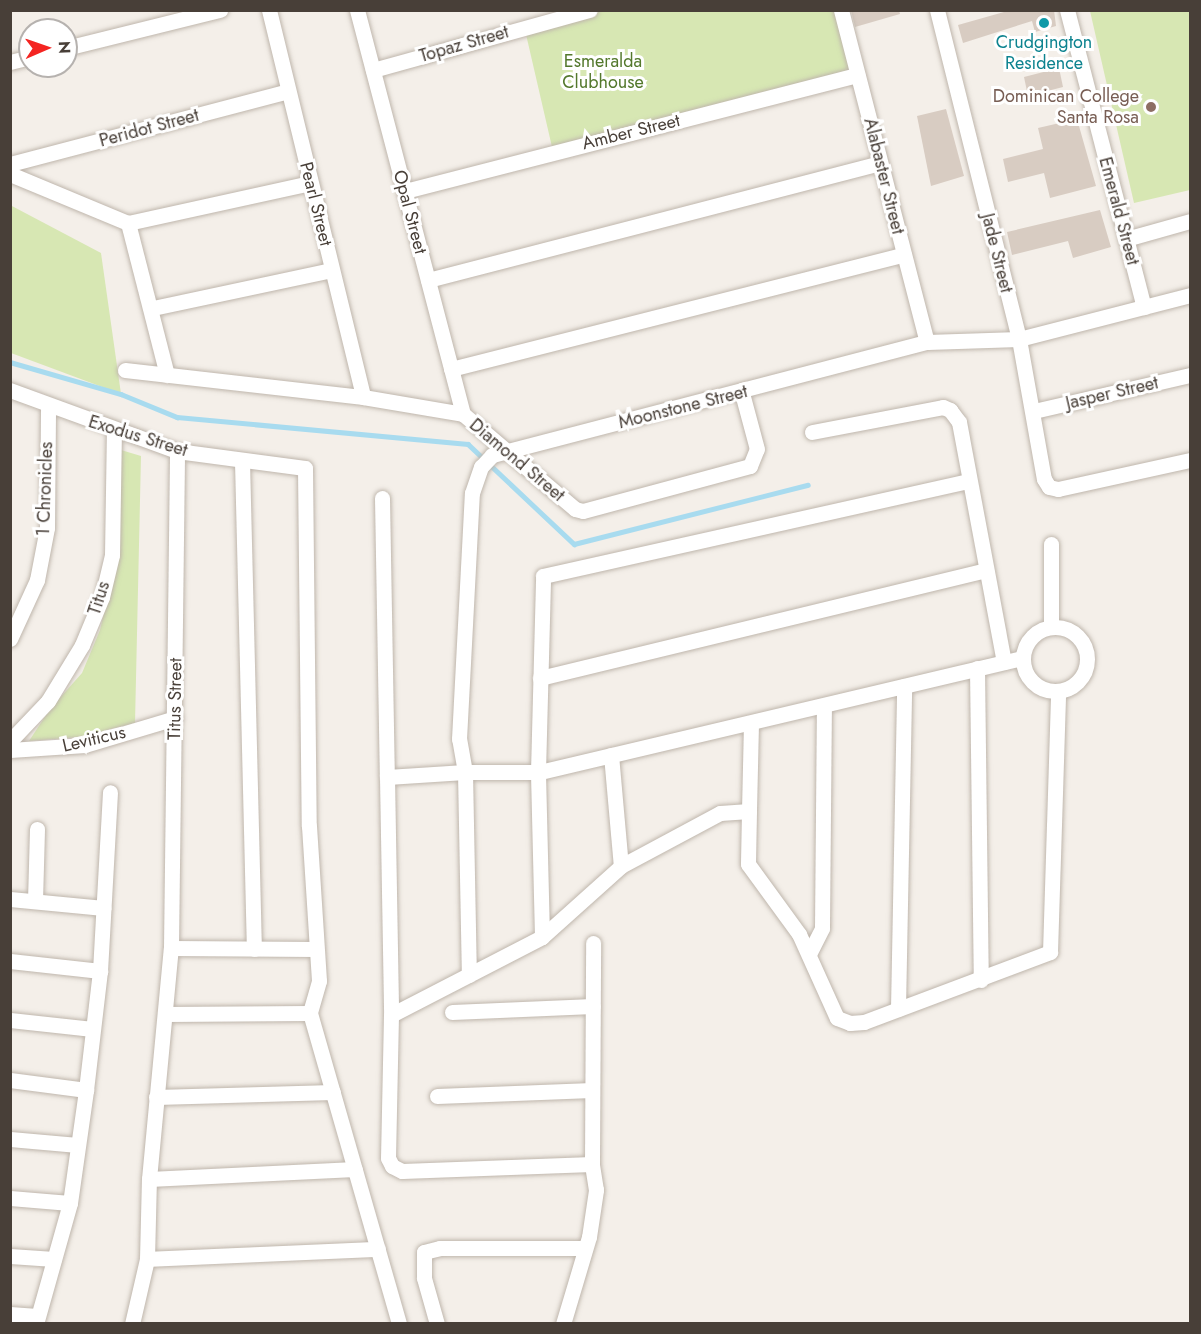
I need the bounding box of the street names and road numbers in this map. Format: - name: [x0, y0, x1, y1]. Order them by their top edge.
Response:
- street label: Topaz Street: [417, 21, 511, 67]
- street label: Peridot Street: [97, 104, 201, 152]
- street label: Amber Street: [580, 109, 682, 155]
- street label: Alabaster Street: [859, 116, 909, 236]
- street label: Emerald Street: [1094, 155, 1144, 267]
- street label: Pearl Street: [295, 160, 337, 248]
- street label: Opal Street: [388, 168, 432, 256]
- street label: Jade Street: [977, 211, 1017, 295]
- street label: Jasper Street: [1064, 372, 1160, 414]
- street label: Moonstone Street: [616, 381, 750, 433]
- street label: Exodus Street: [86, 411, 190, 461]
- street label: Diamond Street: [465, 414, 569, 506]
- street label: 1 Chronicles: [33, 441, 57, 537]
- street label: Titus: [83, 578, 115, 618]
- street label: Titus Street: [163, 658, 187, 740]
- street label: Leviticus: [60, 721, 128, 757]

